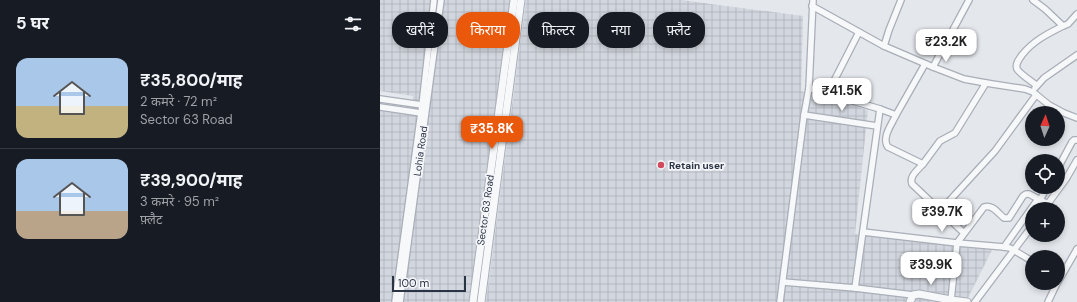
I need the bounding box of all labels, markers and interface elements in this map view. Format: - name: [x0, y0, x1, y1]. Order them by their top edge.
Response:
- text: 5 घर: [16, 12, 49, 34]
- chip: खरीदें: [392, 12, 448, 48]
- chip: किराया: [456, 12, 520, 48]
- chip: फ़िल्टर: [528, 12, 589, 48]
- chip: नया: [597, 12, 645, 48]
- chip: फ़्लैट: [653, 12, 705, 48]
- icon: filters: [342, 13, 364, 35]
- pin: ₹23.2K: [913, 29, 979, 63]
- text: ₹23.2K: [925, 33, 967, 50]
- text: ₹35,800/माह: [140, 69, 242, 91]
- icon: home: [48, 74, 96, 122]
- pin: ₹41.5K: [809, 78, 875, 112]
- text: ₹41.5K: [821, 82, 863, 99]
- text: 2 कमरे · 72 m²: [140, 93, 217, 110]
- north arrow: [1025, 106, 1065, 146]
- map controls: [1025, 106, 1065, 290]
- text: Sector 63 Road: [140, 111, 233, 128]
- pin: ₹35.8K: [459, 116, 525, 150]
- text: ₹35.8K: [470, 120, 514, 137]
- street label: Lohia Road: [411, 125, 430, 177]
- button: locate: [1025, 154, 1065, 194]
- place label: Retain user: [669, 159, 724, 172]
- marker: Retain user: [656, 160, 666, 170]
- text: ₹39,900/माह: [140, 169, 242, 191]
- street label: Sector 63 Road: [474, 174, 497, 246]
- icon: home: [48, 175, 96, 223]
- text: 3 कमरे · 95 m²: [140, 193, 219, 210]
- pin: ₹39.7K: [909, 199, 975, 233]
- button: +: [1025, 202, 1065, 242]
- text: ₹39.7K: [921, 203, 963, 220]
- text: फ़्लैट: [140, 211, 163, 228]
- button: −: [1025, 250, 1065, 290]
- pin: ₹39.9K: [898, 252, 964, 286]
- text: ₹39.9K: [909, 256, 953, 273]
- scale bar: [392, 274, 466, 293]
- text: 100 m: [398, 276, 429, 290]

